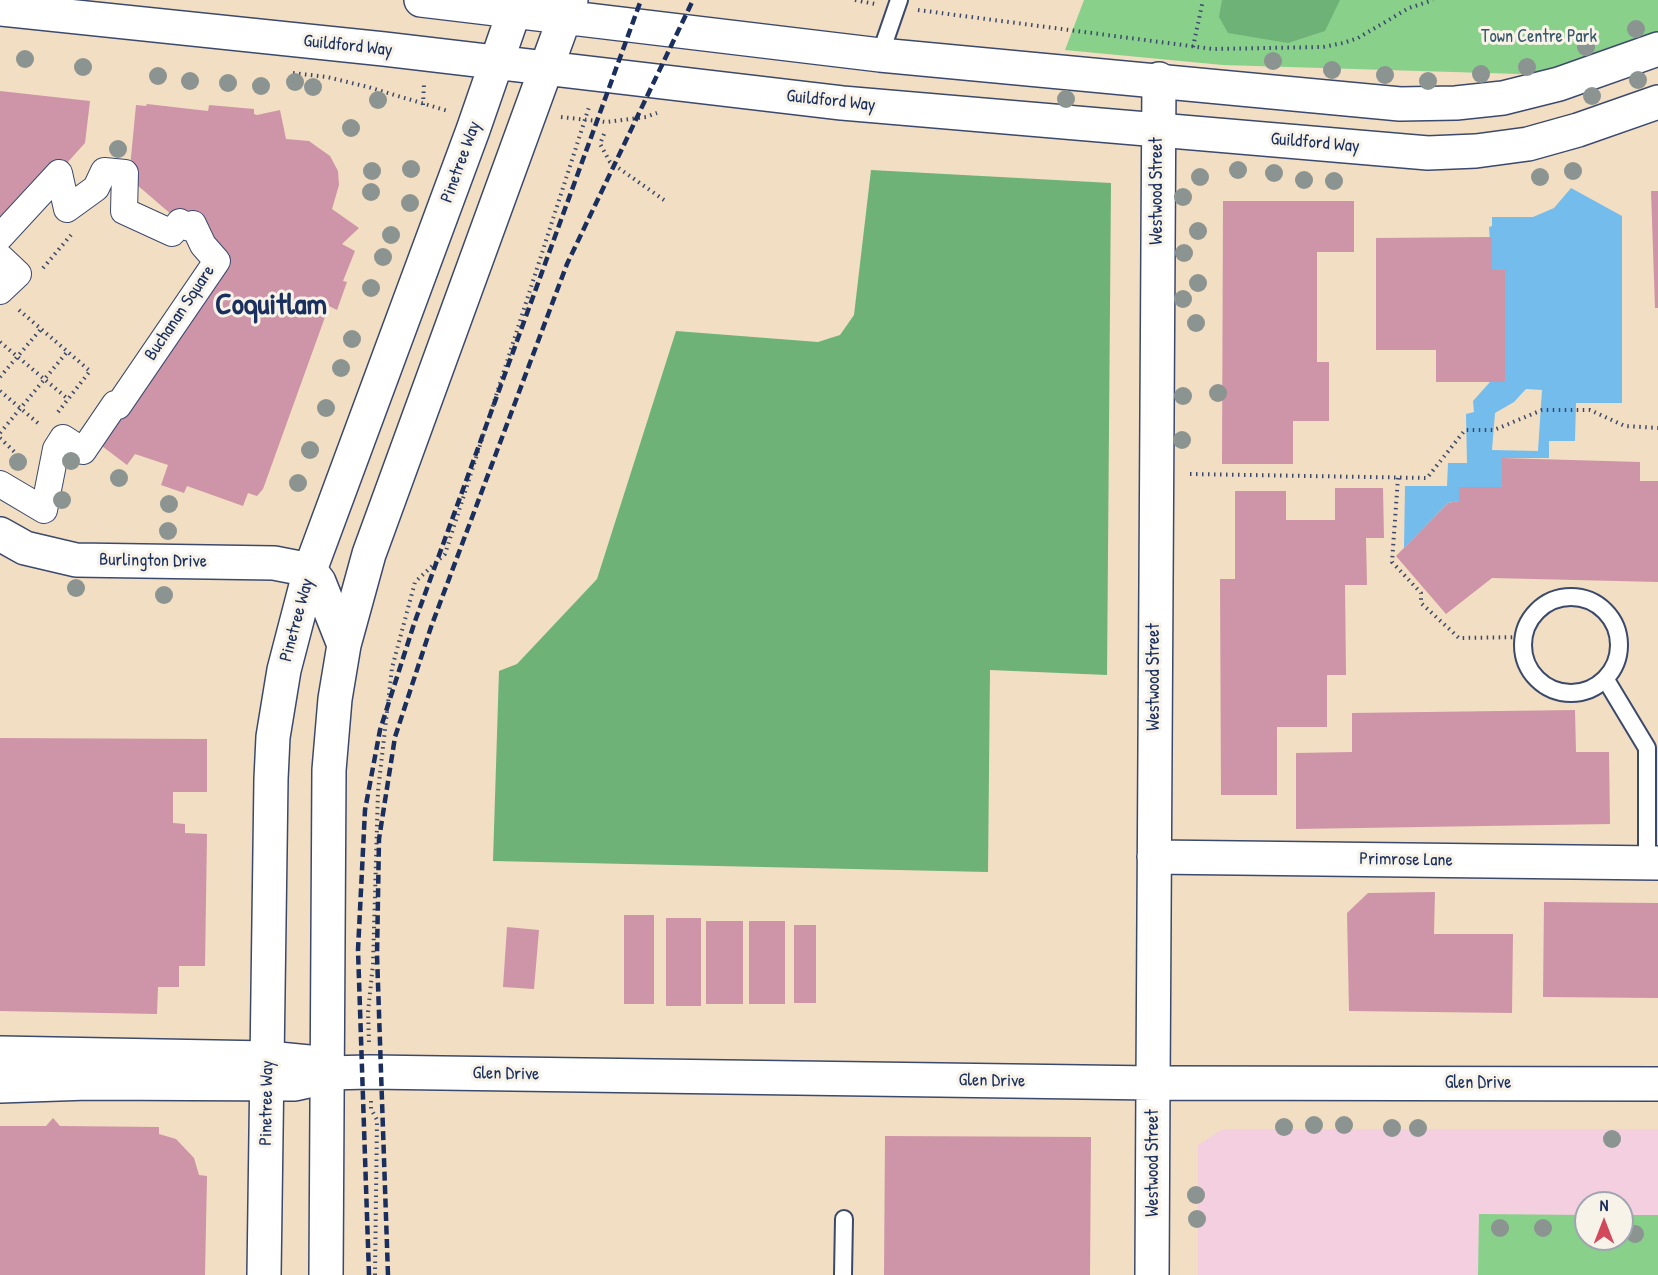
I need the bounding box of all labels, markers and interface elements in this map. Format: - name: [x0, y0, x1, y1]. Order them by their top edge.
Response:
- park label: Town Centre Park: [1481, 26, 1597, 48]
- street label: Guildford Way: [302, 31, 394, 61]
- street label: Guildford Way: [785, 86, 877, 116]
- street label: Pinetree Way: [436, 118, 486, 206]
- street label: Guildford Way: [1270, 128, 1360, 158]
- street label: Westwood Street: [1146, 137, 1168, 245]
- street label: Buchanan Square: [140, 261, 220, 365]
- district label: Coquitlam: [215, 288, 327, 324]
- street label: Burlington Drive: [99, 549, 207, 573]
- street label: Pinetree Way: [276, 576, 318, 664]
- street label: Westwood Street: [1143, 623, 1165, 731]
- street label: Primrose Lane: [1359, 848, 1453, 872]
- street label: Pinetree Way: [255, 1060, 279, 1146]
- street label: Glen Drive: [472, 1063, 540, 1085]
- street label: Glen Drive: [958, 1070, 1026, 1092]
- street label: Glen Drive: [1445, 1072, 1511, 1094]
- street label: Westwood Street: [1142, 1109, 1164, 1217]
- north arrow: [1574, 1191, 1634, 1251]
- text: N: [1600, 1194, 1608, 1216]

